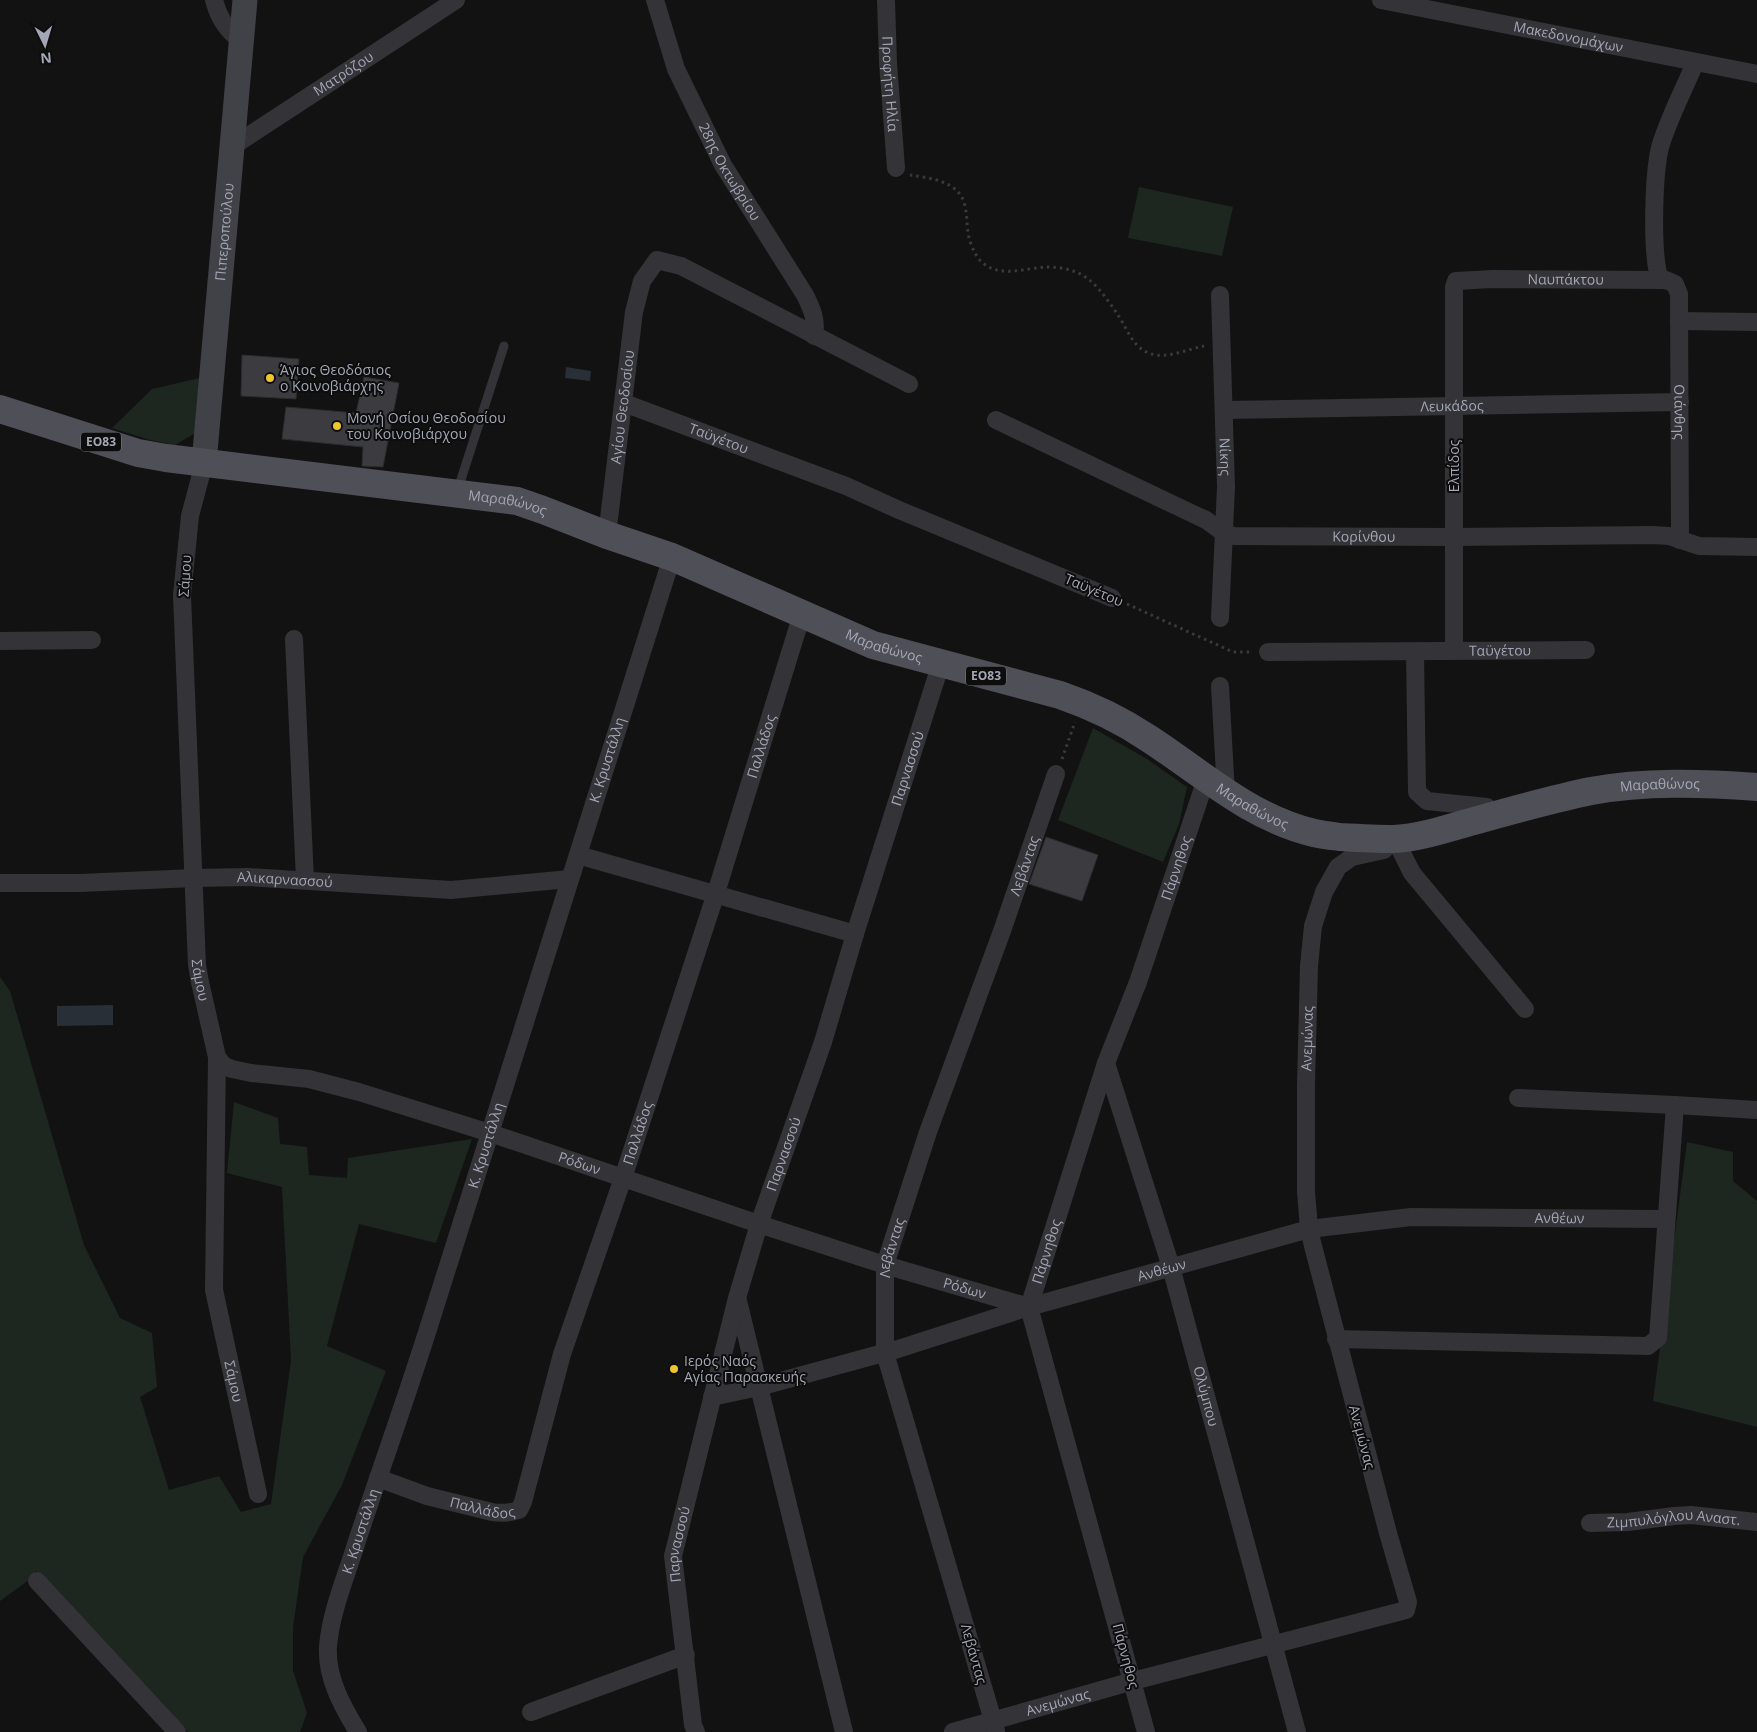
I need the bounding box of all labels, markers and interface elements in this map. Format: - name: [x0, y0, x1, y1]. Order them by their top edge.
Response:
- street label: Μακεδονομάχων: [1512, 16, 1625, 56]
- north arrow: [20, 20, 70, 70]
- street label: Προφήτη Ηλία: [878, 36, 903, 133]
- street label: Ματρόζου: [309, 47, 377, 100]
- text: N: [40, 48, 53, 68]
- street label: 28ης Οκτωβρίου: [695, 119, 766, 224]
- street label: Πιπεροπούλου: [210, 182, 238, 282]
- street label: Ναυπάκτου: [1527, 269, 1604, 289]
- street label: Αγίου Θεοδοσίου: [606, 349, 638, 465]
- place label: Άγιος Θεοδόσιος ο Κοινοβιάρχης: [280, 360, 391, 395]
- marker: Άγιος Θεοδόσιος ο Κοινοβιάρχης: [264, 372, 276, 384]
- street label: Οιάνθης: [1670, 384, 1690, 440]
- street label: Λευκάδος: [1420, 395, 1484, 416]
- place label: Μονή Οσίου Θεοδοσίου του Κοινοβιάρχου: [347, 408, 506, 443]
- street label: Ταϋγέτου: [686, 418, 751, 458]
- marker: Μονή Οσίου Θεοδοσίου του Κοινοβιάρχου: [331, 420, 343, 432]
- road number: ΕΟ83: [81, 432, 121, 452]
- street label: Νίκης: [1215, 438, 1236, 476]
- street label: Ελπίδος: [1444, 439, 1463, 492]
- street label: Μαραθώνος: [467, 485, 550, 520]
- street label: Κορίνθου: [1332, 526, 1395, 546]
- street label: Σάμου: [174, 554, 195, 598]
- street label: Ταϋγέτου: [1062, 569, 1127, 610]
- street label: Μαραθώνος: [843, 624, 925, 667]
- street label: Ταϋγέτου: [1469, 640, 1531, 660]
- road number: ΕΟ83: [966, 666, 1006, 686]
- street label: Παλλάδος: [742, 712, 780, 781]
- street label: Κ. Κρυστάλλη: [584, 714, 629, 805]
- street label: Παρνασσού: [886, 729, 928, 808]
- street label: Μαραθώνος: [1619, 774, 1700, 796]
- street label: Μαραθώνος: [1213, 778, 1292, 833]
- street label: Λεβάντας: [1005, 833, 1043, 898]
- street label: Πάρνηθος: [1156, 833, 1195, 903]
- street label: Αλικαρνασσού: [237, 867, 333, 891]
- street label: Σάμου: [188, 959, 214, 1003]
- street label: Ανεμώνας: [1296, 1005, 1317, 1071]
- street label: Παλλάδος: [618, 1098, 656, 1167]
- street label: Κ. Κρυστάλλη: [463, 1100, 508, 1190]
- street label: Παρνασσού: [761, 1114, 805, 1194]
- street label: Ρόδων: [556, 1147, 603, 1179]
- street label: Ανθέων: [1534, 1208, 1584, 1227]
- street label: Λεβάντας: [875, 1215, 909, 1278]
- street label: Πάρνηθος: [1027, 1216, 1065, 1286]
- street label: Ανθέων: [1135, 1254, 1188, 1285]
- street label: Ρόδων: [941, 1273, 988, 1303]
- place label: Ιερός Ναός Αγίας Παρασκευής: [684, 1351, 806, 1386]
- street label: Σάμου: [220, 1358, 248, 1404]
- marker: Ιερός Ναός Αγίας Παρασκευής: [668, 1363, 680, 1375]
- street label: Ολύμπου: [1189, 1364, 1224, 1428]
- street label: Ανεμώνας: [1345, 1403, 1380, 1471]
- street label: Κ. Κρυστάλλη: [337, 1486, 383, 1576]
- street label: Παλλάδος: [448, 1492, 517, 1522]
- street label: Παρνασσού: [663, 1504, 694, 1584]
- street label: Ζιμπυλόγλου Αναστ.: [1607, 1505, 1741, 1532]
- street label: Λεβάντας: [957, 1621, 992, 1686]
- street label: Πάρνηθος: [1109, 1621, 1144, 1691]
- street label: Ανεμώνας: [1024, 1684, 1092, 1720]

